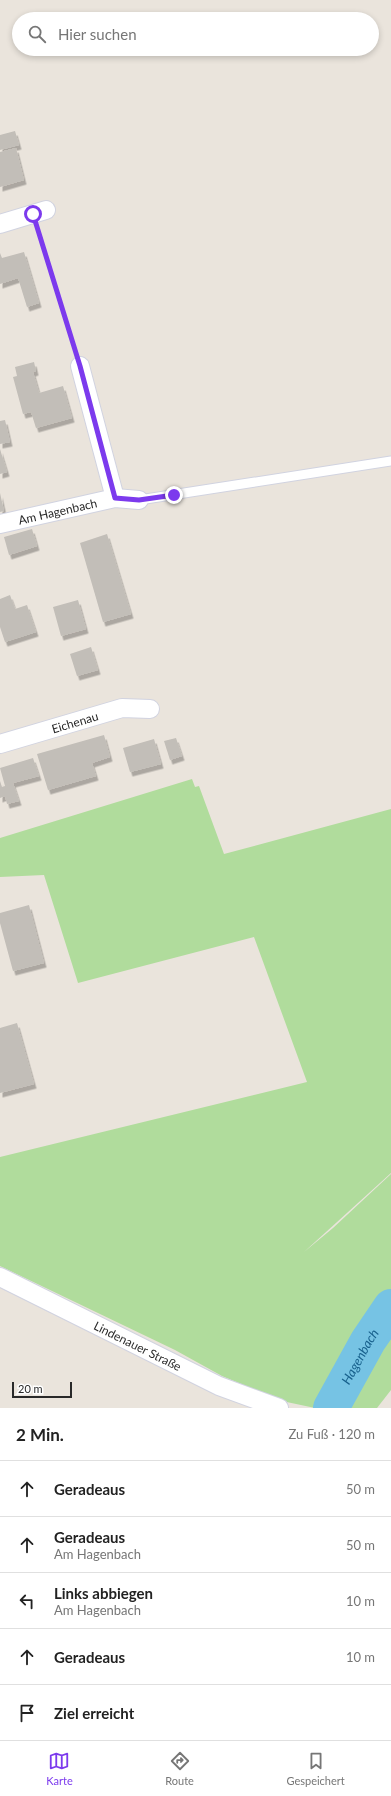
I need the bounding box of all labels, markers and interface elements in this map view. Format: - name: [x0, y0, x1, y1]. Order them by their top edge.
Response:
- search box: [12, 12, 379, 56]
- icon: search: [26, 23, 48, 45]
- text: Hier suchen: [58, 25, 137, 43]
- route start: [24, 205, 42, 223]
- route end: [165, 486, 183, 504]
- street label: Am Hagenbach: [17, 495, 98, 527]
- street label: Eichenau: [50, 708, 100, 736]
- street label: Lindenauer Straße: [92, 1318, 184, 1374]
- water label: Hagenbach: [338, 1326, 382, 1387]
- scale bar: [12, 1380, 72, 1399]
- text: 20 m: [18, 1382, 43, 1395]
- text: 2 Min.: [16, 1424, 64, 1445]
- text: Zu Fuß · 120 m: [289, 1426, 375, 1442]
- icon: ahead: [16, 1478, 38, 1500]
- text: Geradeaus: [54, 1480, 125, 1498]
- text: 50 m: [346, 1481, 375, 1497]
- text: Geradeaus: [54, 1528, 125, 1546]
- icon: ahead: [16, 1534, 38, 1556]
- text: 50 m: [346, 1537, 375, 1553]
- text: Am Hagenbach: [54, 1546, 141, 1562]
- text: Links abbiegen: [54, 1584, 153, 1602]
- icon: left: [16, 1590, 38, 1612]
- text: 10 m: [346, 1593, 375, 1609]
- text: Am Hagenbach: [54, 1602, 141, 1618]
- icon: ahead: [16, 1646, 38, 1668]
- text: Geradeaus: [54, 1648, 125, 1666]
- text: 10 m: [346, 1649, 375, 1665]
- icon: arrive: [16, 1702, 38, 1724]
- text: Ziel erreicht: [54, 1704, 134, 1722]
- tab: Karte: [46, 1750, 73, 1787]
- tab: Route: [165, 1750, 194, 1787]
- tab: Gespeichert: [286, 1750, 345, 1787]

